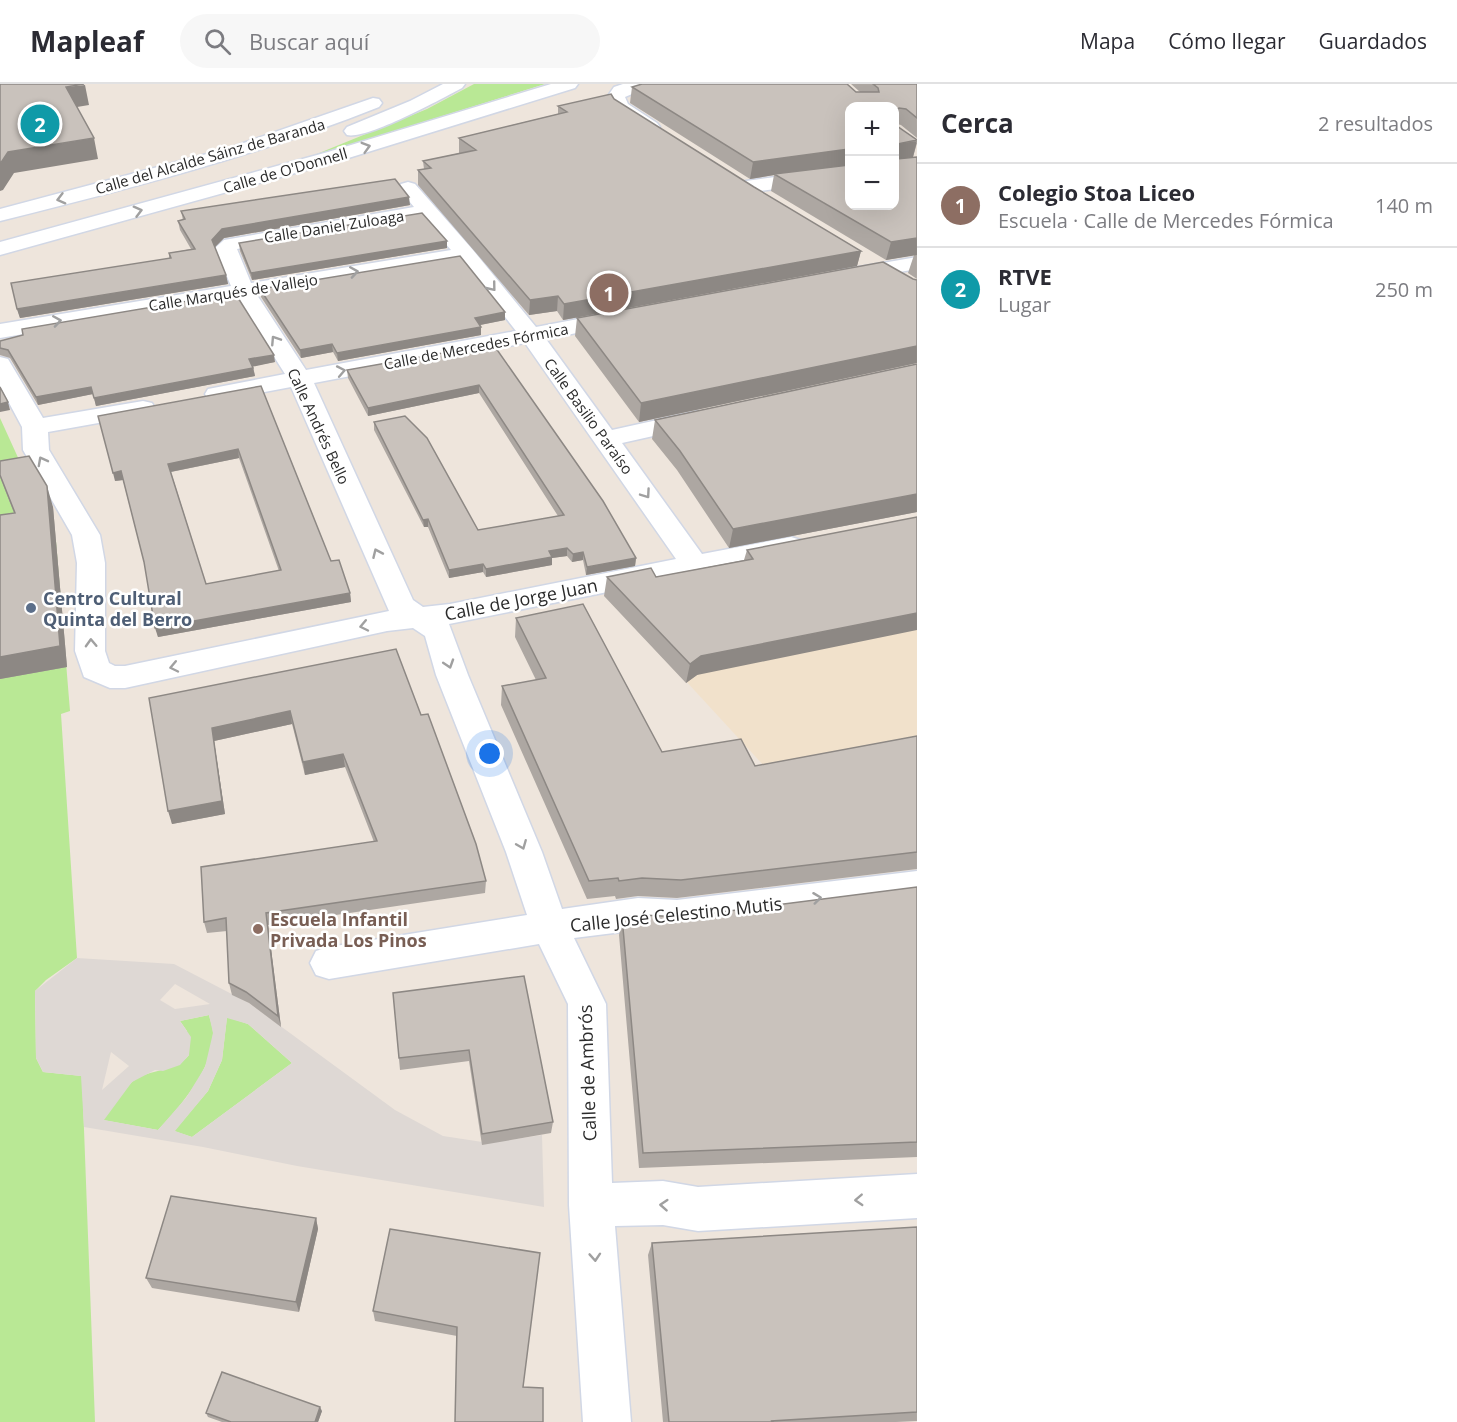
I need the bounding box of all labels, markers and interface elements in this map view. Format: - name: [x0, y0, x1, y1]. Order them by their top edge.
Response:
- search box: [180, 14, 600, 68]
- text: Mapleaf: [30, 22, 144, 60]
- icon: search: [201, 25, 234, 58]
- text: Buscar aquí: [249, 26, 369, 56]
- text: Mapa: [1080, 27, 1135, 55]
- text: Cómo llegar: [1168, 27, 1286, 55]
- text: Guardados: [1319, 27, 1427, 55]
- pin: 2: [20, 102, 60, 147]
- map controls: [845, 102, 899, 210]
- button: +: [845, 102, 899, 156]
- text: Cerca: [941, 105, 1014, 141]
- text: 2 resultados: [1318, 110, 1433, 137]
- street label: Calle del Alcalde Sáinz de Baranda: [93, 114, 327, 198]
- one-way arrow: [360, 142, 371, 154]
- street label: Calle de O'Donnell: [221, 143, 349, 197]
- button: −: [845, 156, 899, 210]
- text: Colegio Stoa Liceo: [998, 177, 1195, 207]
- one-way arrow: [56, 191, 66, 204]
- text: 1: [955, 192, 966, 219]
- text: 140 m: [1375, 192, 1433, 219]
- street label: Calle Daniel Zuloaga: [263, 205, 405, 247]
- one-way arrow: [132, 206, 142, 219]
- text: Escuela · Calle de Mercedes Fórmica: [998, 207, 1334, 234]
- text: RTVE: [998, 261, 1052, 291]
- one-way arrow: [349, 267, 358, 279]
- street label: Calle Marqués de Vallejo: [147, 269, 319, 315]
- pin: 1: [590, 270, 628, 316]
- text: 2: [955, 276, 966, 303]
- text: 250 m: [1375, 276, 1433, 303]
- one-way arrow: [485, 280, 496, 291]
- text: Lugar: [998, 291, 1051, 318]
- one-way arrow: [53, 315, 62, 327]
- street label: Calle de Mercedes Fórmica: [382, 318, 570, 374]
- one-way arrow: [270, 336, 282, 346]
- street label: Calle Basilio Paraíso: [540, 354, 638, 478]
- street label: Calle Andrés Bello: [283, 365, 355, 487]
- one-way arrow: [336, 366, 345, 378]
- one-way arrow: [38, 457, 49, 467]
- one-way arrow: [639, 488, 650, 499]
- one-way arrow: [372, 549, 384, 560]
- street label: Calle de Jorge Juan: [442, 572, 600, 626]
- place label: Centro Cultural Quinta del Berro: [43, 586, 192, 631]
- marker: Centro Cultural Quinta del Berro: [24, 601, 38, 615]
- one-way arrow: [360, 619, 370, 632]
- one-way arrow: [84, 639, 97, 648]
- one-way arrow: [442, 658, 454, 669]
- one-way arrow: [169, 660, 179, 673]
- your location: [475, 739, 504, 768]
- one-way arrow: [514, 839, 527, 850]
- street label: Calle José Celestino Mutis: [569, 891, 783, 937]
- one-way arrow: [812, 893, 821, 905]
- place label: Escuela Infantil Privada Los Pinos: [270, 907, 427, 952]
- marker: Escuela Infantil Privada Los Pinos: [251, 922, 265, 936]
- street label: Calle de Ambrós: [573, 1004, 601, 1142]
- one-way arrow: [854, 1193, 863, 1206]
- one-way arrow: [660, 1198, 669, 1211]
- one-way arrow: [588, 1253, 601, 1262]

